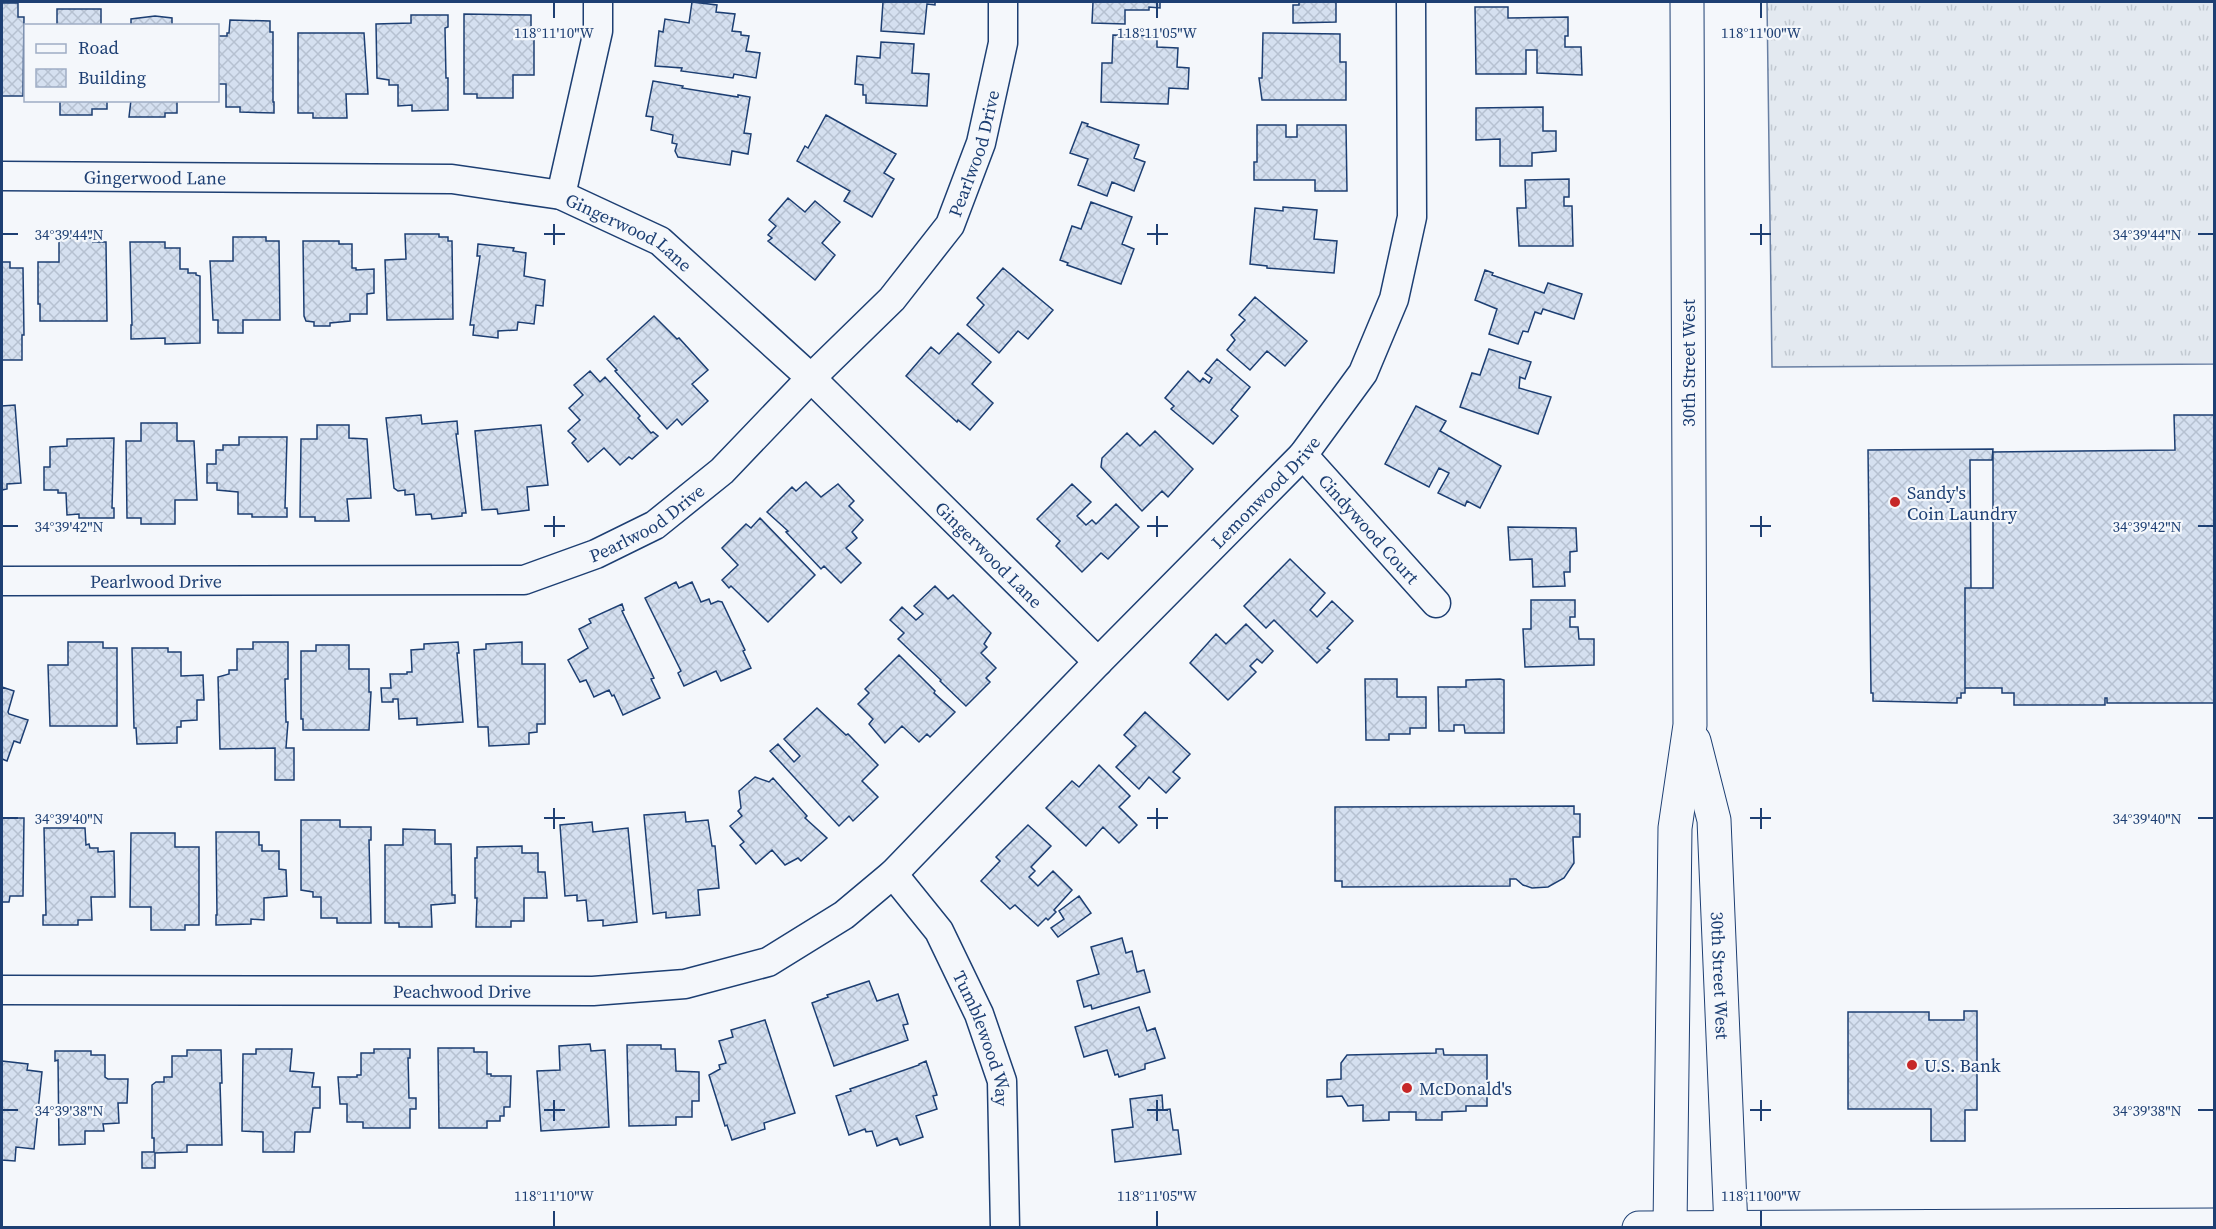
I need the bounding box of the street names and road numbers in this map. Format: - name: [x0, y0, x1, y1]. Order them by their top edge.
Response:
- street label: Pearlwood Drive: [942, 87, 1005, 220]
- street label: Gingerwood Lane: [84, 164, 226, 190]
- street label: Gingerwood Lane: [562, 186, 698, 277]
- street label: 30th Street West: [1676, 299, 1701, 427]
- street label: Lemonwood Drive: [1205, 431, 1326, 554]
- street label: Cindywood Court: [1313, 468, 1425, 589]
- street label: Pearlwood Drive: [586, 478, 709, 568]
- street label: Gingerwood Lane: [930, 495, 1049, 613]
- street label: Pearlwood Drive: [90, 568, 222, 593]
- street label: 30th Street West: [1705, 911, 1736, 1040]
- street label: Tumblewood Way: [947, 966, 1017, 1107]
- street label: Peachwood Drive: [393, 978, 531, 1003]

